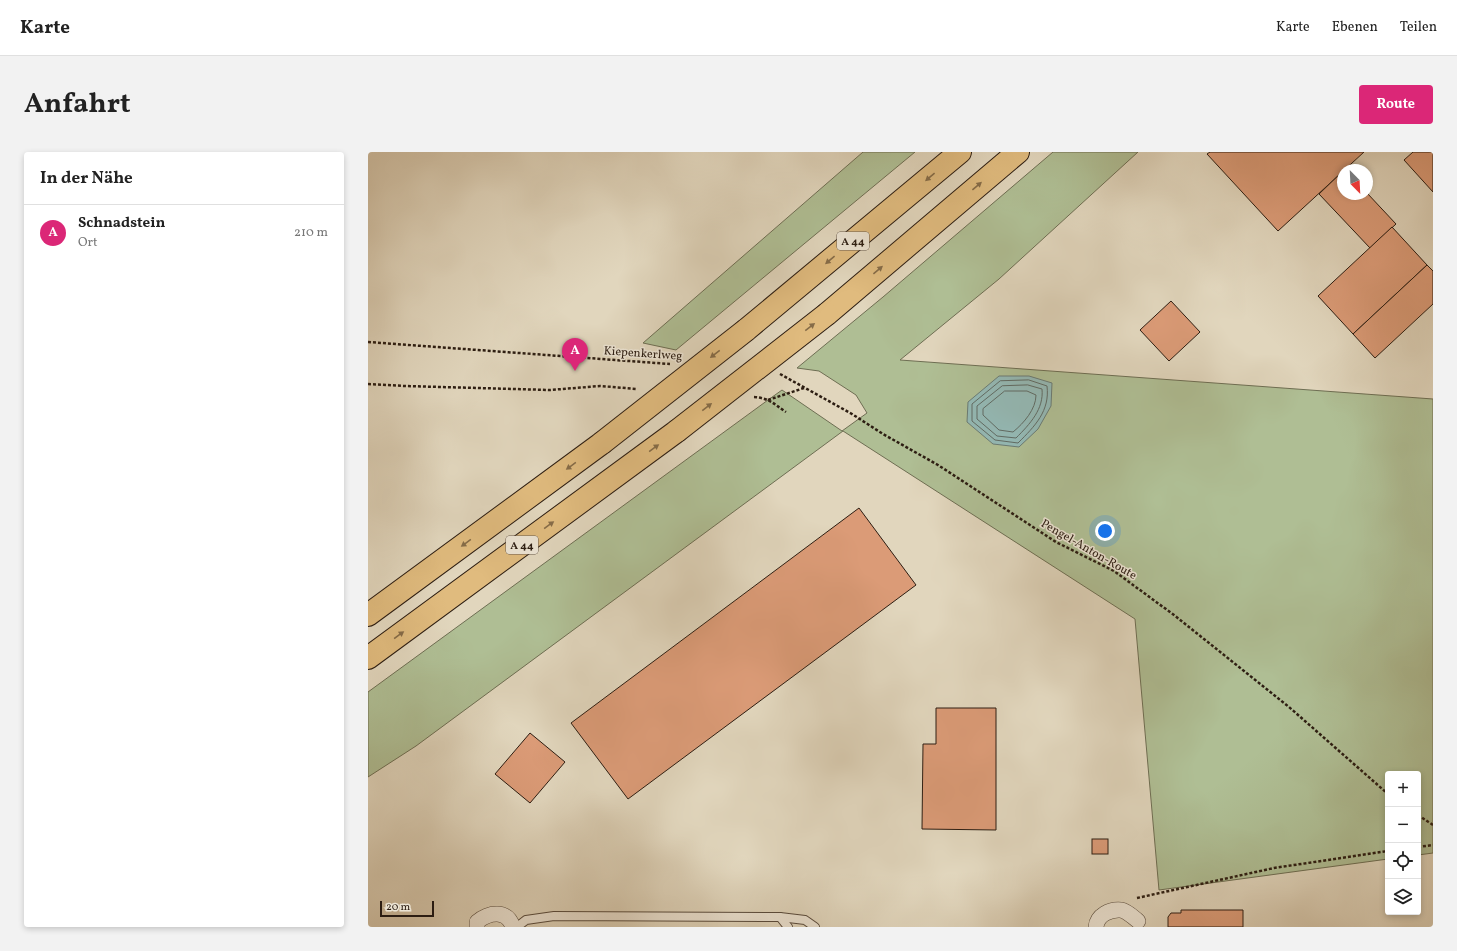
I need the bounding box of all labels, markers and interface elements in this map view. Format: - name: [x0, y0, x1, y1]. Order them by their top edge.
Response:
- text: Karte: [20, 15, 70, 41]
- text: Karte: [1276, 18, 1310, 37]
- text: Ebenen: [1332, 18, 1378, 37]
- text: Teilen: [1400, 18, 1437, 37]
- text: Anfahrt: [24, 85, 131, 124]
- button: Route: [1359, 85, 1433, 124]
- north arrow: [1337, 164, 1373, 200]
- text: In der Nähe: [40, 167, 133, 190]
- one-way arrow: [925, 172, 935, 181]
- one-way arrow: [972, 182, 983, 191]
- text: Schnadstein: [78, 213, 165, 234]
- text: A: [48, 224, 58, 242]
- text: 210 m: [294, 224, 328, 242]
- road number: A 44: [837, 232, 869, 250]
- text: Ort: [78, 234, 98, 252]
- one-way arrow: [825, 256, 836, 265]
- one-way arrow: [873, 266, 883, 275]
- one-way arrow: [804, 323, 815, 332]
- pin: A: [562, 338, 588, 371]
- street label: Kiepenkerlweg: [603, 343, 683, 365]
- one-way arrow: [710, 350, 721, 359]
- one-way arrow: [702, 403, 713, 412]
- one-way arrow: [649, 444, 659, 452]
- one-way arrow: [565, 462, 576, 470]
- street label: Pengel-Anton-Route: [1038, 516, 1140, 584]
- one-way arrow: [544, 521, 555, 529]
- your location: [1095, 521, 1115, 541]
- road number: A 44: [506, 536, 538, 554]
- one-way arrow: [461, 539, 471, 547]
- one-way arrow: [394, 631, 405, 639]
- map controls: [1385, 771, 1421, 915]
- button: +: [1385, 771, 1421, 807]
- button: −: [1385, 807, 1421, 843]
- button: locate: [1385, 843, 1421, 879]
- button: layers: [1385, 879, 1421, 915]
- scale bar: [380, 899, 434, 918]
- text: 20 m: [386, 900, 410, 915]

